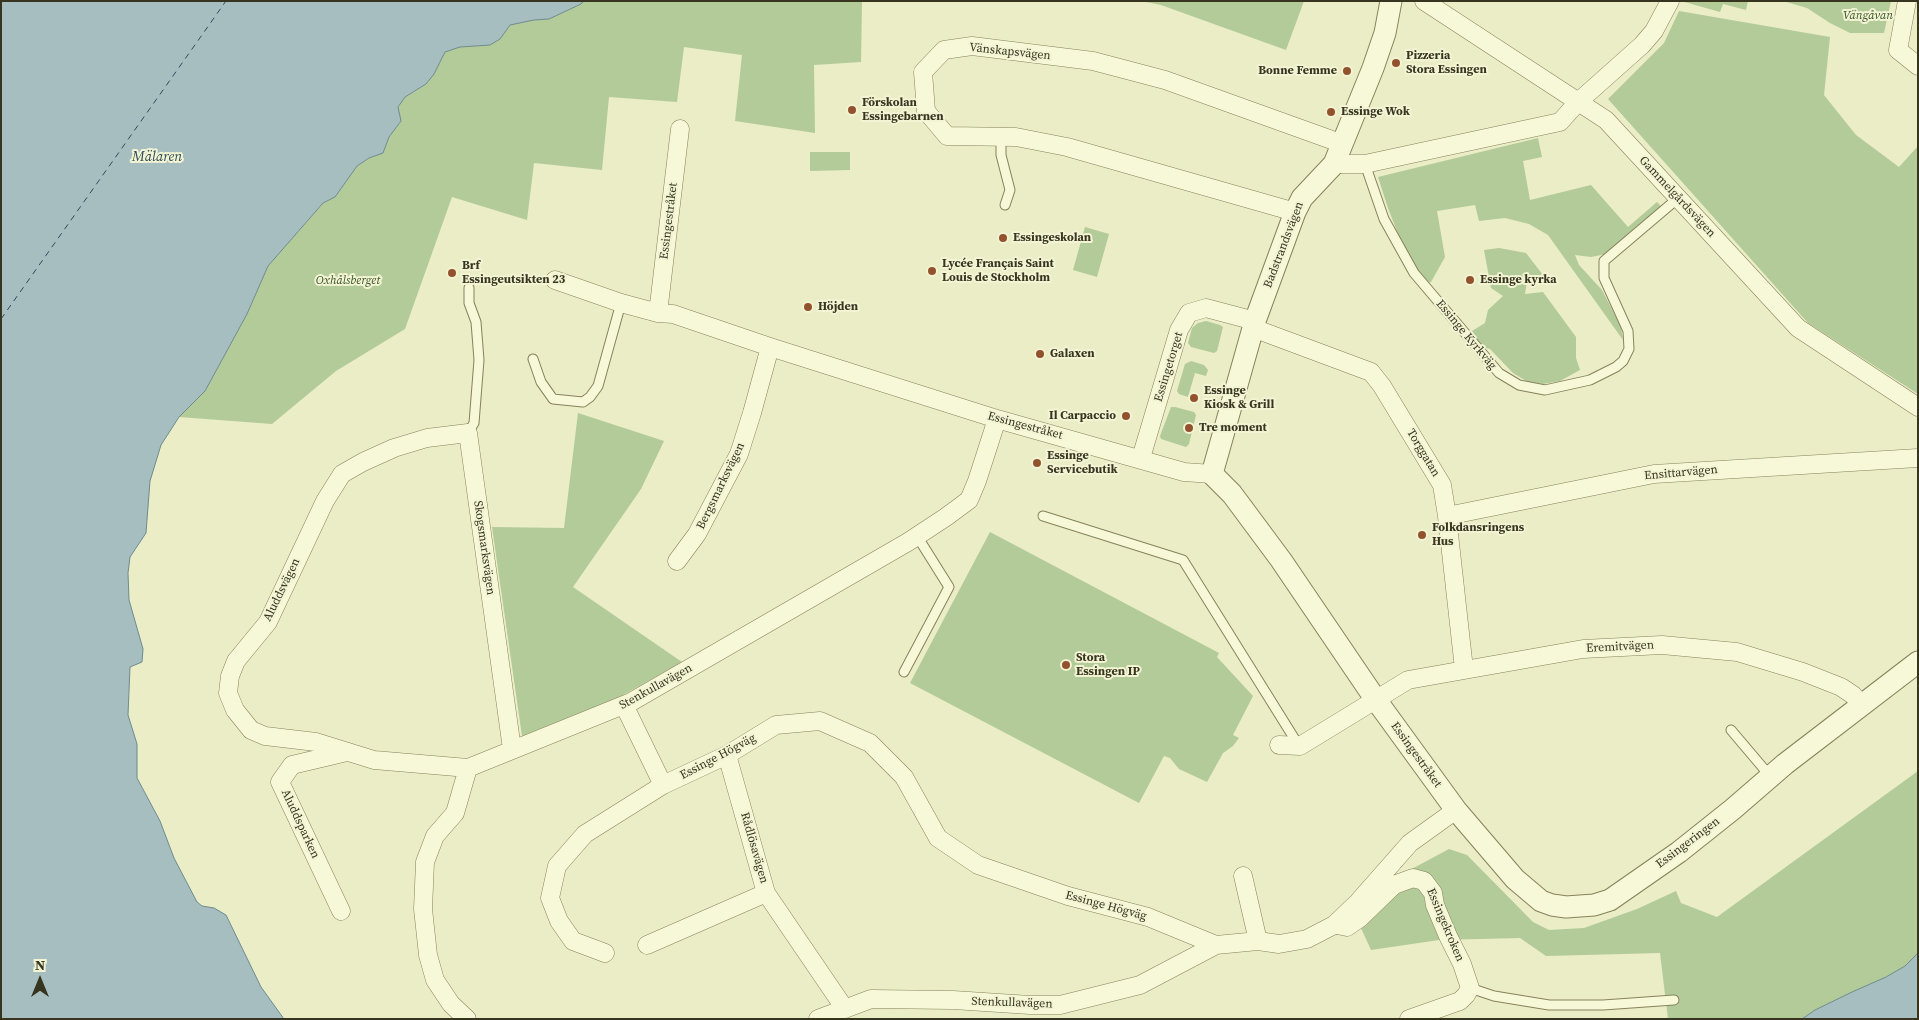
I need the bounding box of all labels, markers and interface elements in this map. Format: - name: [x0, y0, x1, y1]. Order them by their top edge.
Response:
- park label: Vängåvan: [1843, 9, 1893, 23]
- street label: Vänskapsvägen: [969, 41, 1051, 63]
- place label: Pizzeria Stora Essingen: [1406, 49, 1487, 77]
- marker: Pizzeria Stora Essingen: [1390, 57, 1402, 69]
- place label: Bonne Femme: [1258, 64, 1337, 78]
- marker: Bonne Femme: [1341, 65, 1353, 77]
- place label: Förskolan Essingebarnen: [862, 96, 944, 124]
- marker: Förskolan Essingebarnen: [846, 104, 858, 116]
- place label: Essinge Wok: [1341, 105, 1410, 119]
- marker: Essinge Wok: [1325, 106, 1337, 118]
- water label: Mälaren: [132, 149, 182, 165]
- street label: Gammelgårdsvägen: [1636, 153, 1718, 241]
- street label: Essingestråket: [657, 182, 681, 260]
- street label: Badstrandsvägen: [1261, 200, 1307, 290]
- place label: Essingeskolan: [1013, 231, 1091, 245]
- marker: Essingeskolan: [997, 232, 1009, 244]
- place label: Lycée Français Saint Louis de Stockholm: [942, 257, 1054, 285]
- place label: Brf Essingeutsikten 23: [462, 259, 565, 287]
- marker: Lycée Français Saint Louis de Stockholm: [926, 265, 938, 277]
- marker: Brf Essingeutsikten 23: [446, 267, 458, 279]
- place label: Essinge kyrka: [1480, 273, 1557, 287]
- park label: Oxhålsberget: [316, 274, 380, 288]
- marker: Essinge kyrka: [1464, 274, 1476, 286]
- street label: Essinge Kyrkväg: [1433, 297, 1499, 373]
- place label: Höjden: [818, 300, 858, 314]
- marker: Höjden: [802, 301, 814, 313]
- street label: Essingetorget: [1152, 330, 1186, 404]
- place label: Galaxen: [1050, 347, 1095, 361]
- marker: Galaxen: [1034, 348, 1046, 360]
- place label: Essinge Kiosk & Grill: [1204, 384, 1274, 412]
- marker: Essinge Kiosk & Grill: [1188, 392, 1200, 404]
- street label: Essingestråket: [986, 409, 1064, 443]
- place label: Il Carpaccio: [1049, 409, 1116, 423]
- marker: Il Carpaccio: [1120, 410, 1132, 422]
- place label: Tre moment: [1199, 421, 1267, 435]
- marker: Tre moment: [1183, 422, 1195, 434]
- street label: Torggatan: [1403, 426, 1443, 480]
- street label: Bergsmarksvägen: [694, 440, 748, 532]
- place label: Essinge Servicebutik: [1047, 449, 1118, 477]
- marker: Essinge Servicebutik: [1031, 457, 1043, 469]
- street label: Ensittarvägen: [1644, 463, 1718, 483]
- street label: Skogsmarksvägen: [470, 500, 498, 596]
- place label: Folkdansringens Hus: [1432, 521, 1524, 549]
- marker: Folkdansringens Hus: [1416, 529, 1428, 541]
- street label: Aluddsvägen: [261, 556, 303, 624]
- street label: Eremitvägen: [1586, 638, 1654, 656]
- place label: Stora Essingen IP: [1076, 651, 1140, 679]
- marker: Stora Essingen IP: [1060, 659, 1072, 671]
- street label: Stenkullavägen: [617, 661, 695, 713]
- street label: Essingestråket: [1387, 720, 1445, 790]
- street label: Essinge Högväg: [678, 731, 758, 783]
- street label: Aluddsparken: [278, 787, 322, 861]
- street label: Rådlösavägen: [737, 811, 771, 885]
- street label: Essingeringen: [1653, 814, 1723, 872]
- street label: Essingekroken: [1423, 886, 1467, 964]
- street label: Essinge Högväg: [1064, 888, 1148, 924]
- north arrow: [15, 955, 65, 1005]
- text: N: [35, 955, 45, 975]
- street label: Stenkullavägen: [971, 994, 1053, 1012]

